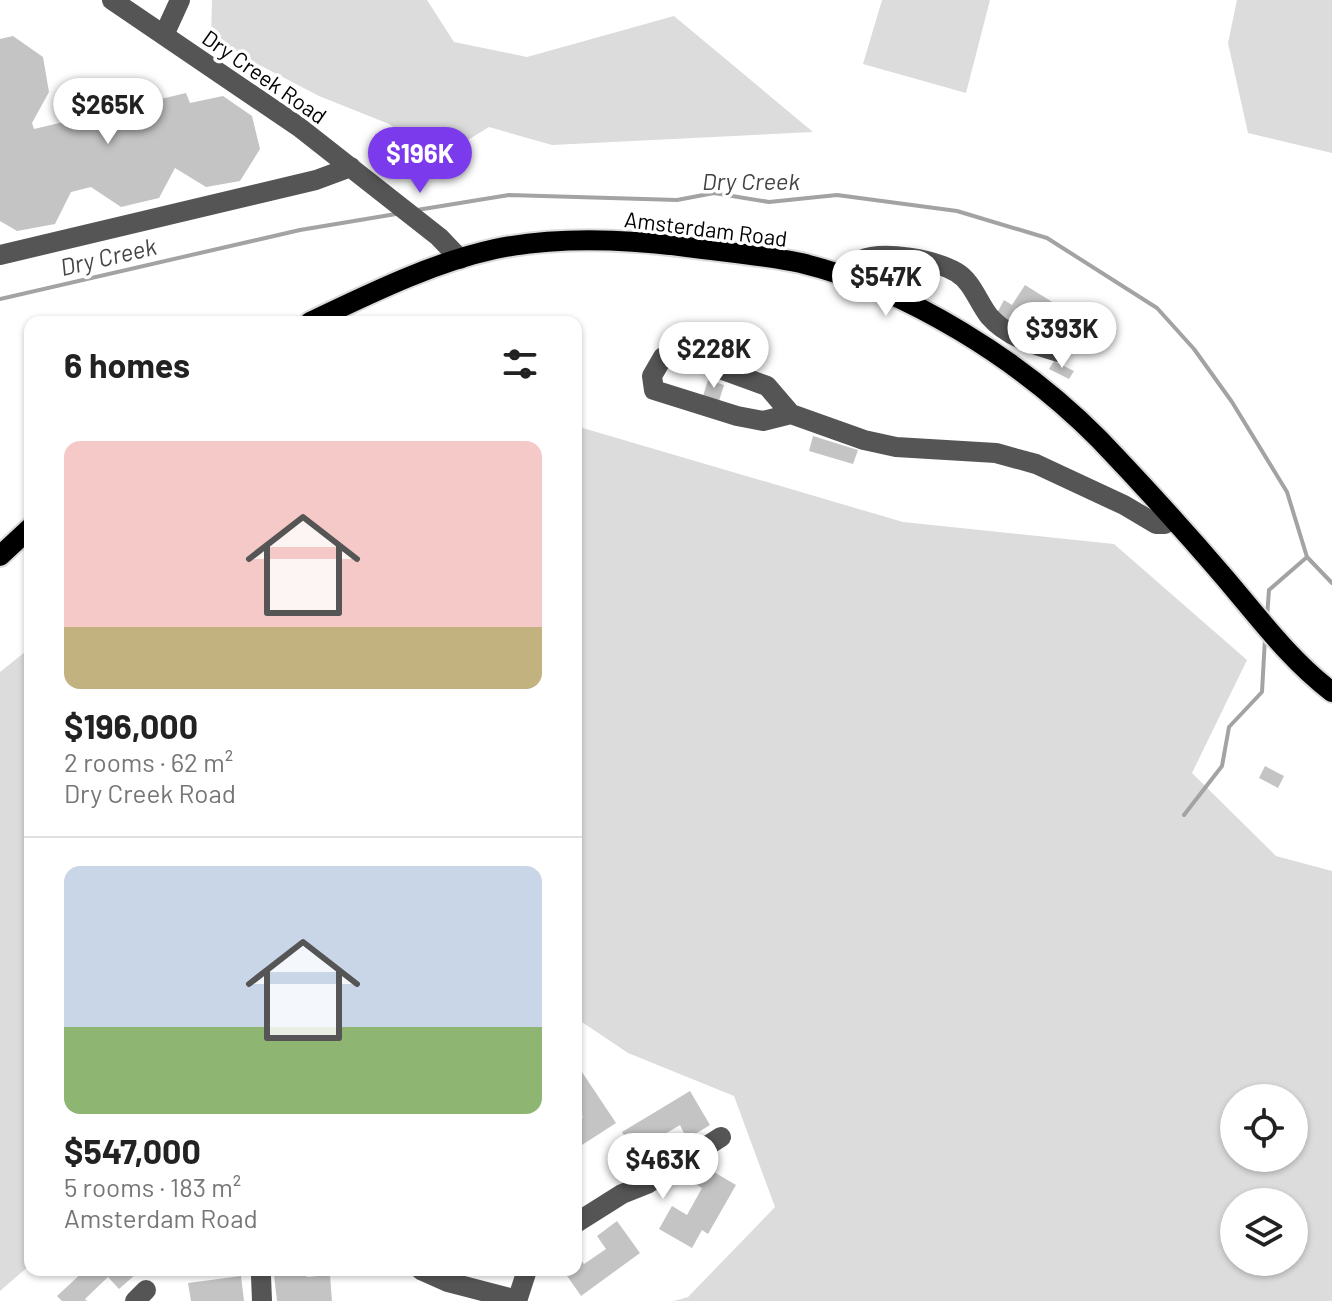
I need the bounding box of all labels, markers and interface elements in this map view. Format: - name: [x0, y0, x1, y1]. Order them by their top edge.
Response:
- street label: Dry Creek Road: [198, 24, 332, 128]
- pin: $265K: [52, 78, 164, 146]
- text: $265K: [71, 88, 145, 119]
- pin: $196K: [364, 127, 476, 195]
- text: $196K: [386, 137, 454, 168]
- water label: Dry Creek: [702, 166, 800, 195]
- street label: Amsterdam Road: [623, 205, 789, 251]
- water label: Dry Creek: [57, 231, 159, 281]
- pin: $547K: [830, 250, 942, 318]
- text: $547K: [850, 260, 922, 291]
- pin: $393K: [1006, 302, 1118, 370]
- text: $393K: [1025, 312, 1099, 343]
- pin: $228K: [658, 322, 770, 390]
- text: $228K: [677, 332, 751, 363]
- icon: filters: [498, 342, 542, 386]
- text: 6 homes: [64, 344, 190, 385]
- icon: home: [231, 493, 375, 637]
- text: $196,000: [64, 705, 198, 746]
- text: 2 rooms · 62 m²: [64, 746, 233, 777]
- text: Dry Creek Road: [64, 777, 236, 808]
- icon: home: [231, 918, 375, 1062]
- map controls: [1220, 1084, 1308, 1276]
- button: locate: [1220, 1084, 1308, 1172]
- text: $547,000: [64, 1130, 201, 1171]
- pin: $463K: [607, 1133, 719, 1201]
- text: $463K: [626, 1143, 700, 1174]
- text: 5 rooms · 183 m²: [64, 1171, 241, 1202]
- button: layers: [1220, 1188, 1308, 1276]
- text: Amsterdam Road: [64, 1202, 258, 1233]

